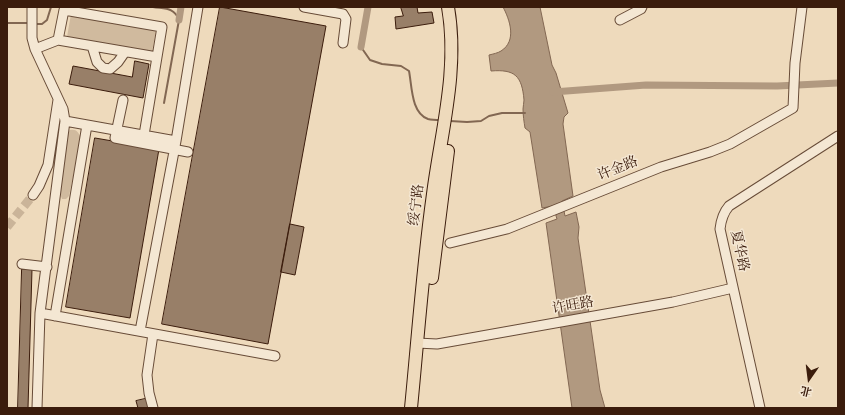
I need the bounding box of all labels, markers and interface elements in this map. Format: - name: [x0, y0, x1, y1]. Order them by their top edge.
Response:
- street label: 许金路: [595, 153, 641, 185]
- street label: 绥宁路: [406, 183, 428, 227]
- street label: 夏华路: [726, 229, 752, 273]
- street label: 许旺路: [551, 294, 595, 318]
- north arrow: [789, 359, 829, 399]
- text: 北: [799, 383, 813, 399]

